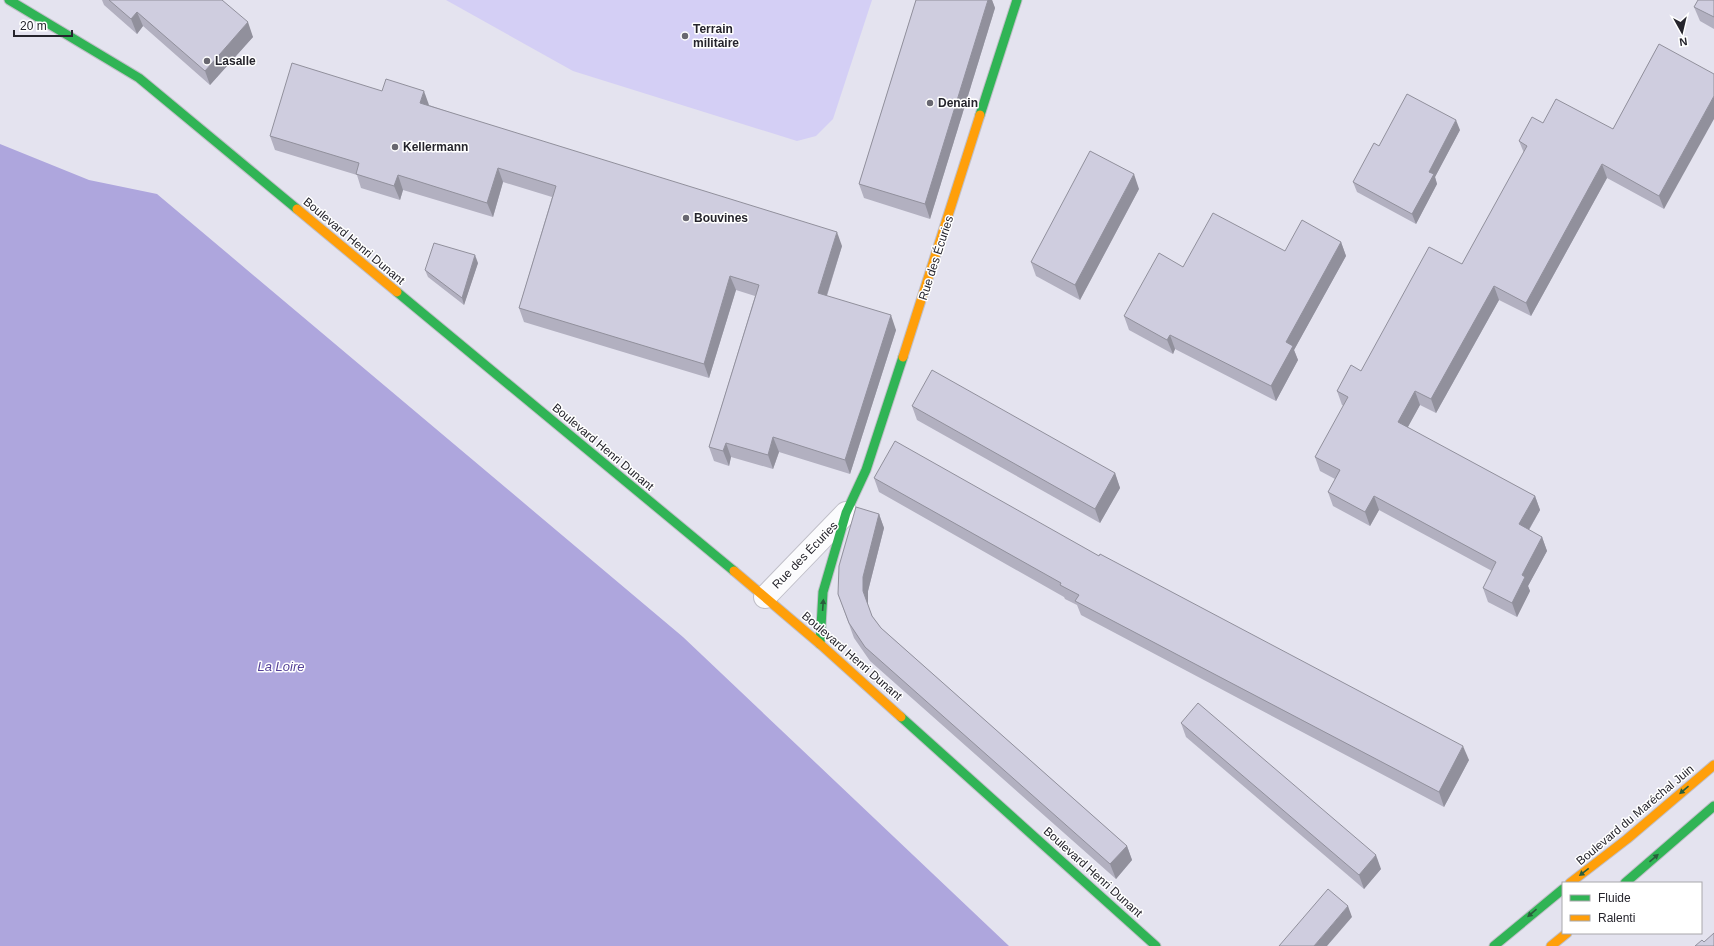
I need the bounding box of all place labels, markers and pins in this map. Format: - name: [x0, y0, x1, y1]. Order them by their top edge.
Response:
- place label: Terrain militaire: [693, 22, 739, 50]
- marker: Terrain militaire: [680, 31, 690, 41]
- place label: Lasalle: [215, 54, 256, 68]
- marker: Lasalle: [202, 56, 212, 66]
- place label: Denain: [938, 96, 978, 110]
- marker: Denain: [925, 98, 935, 108]
- place label: Kellermann: [403, 140, 468, 154]
- marker: Kellermann: [390, 142, 400, 152]
- place label: Bouvines: [694, 211, 748, 225]
- marker: Bouvines: [681, 213, 691, 223]

